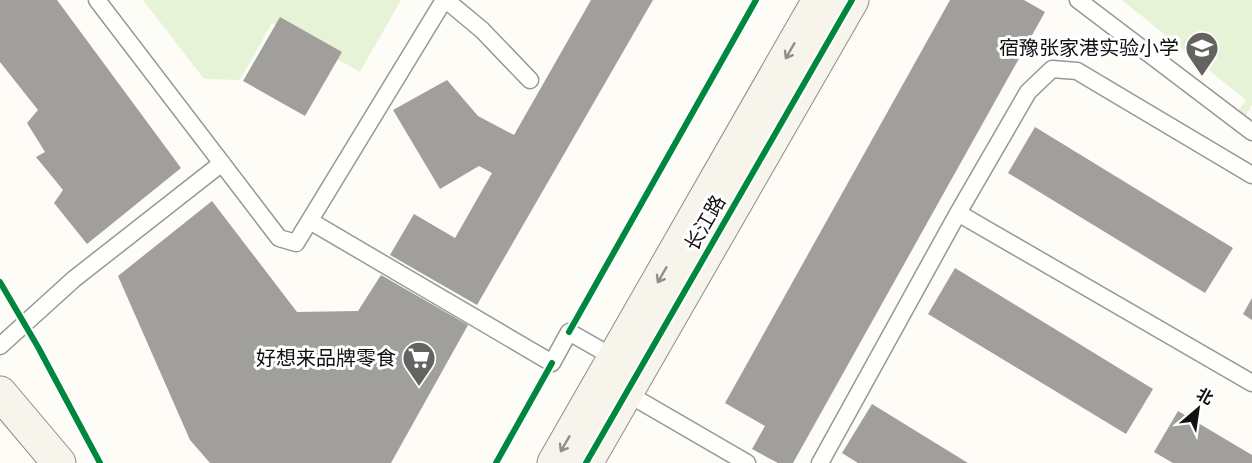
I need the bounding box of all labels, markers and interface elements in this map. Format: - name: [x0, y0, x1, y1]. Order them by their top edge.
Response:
- school or university icon: 宿豫张家港实验小学: [1184, 30, 1220, 77]
- place label: 宿豫张家港实验小学: [999, 34, 1179, 61]
- one-way arrow: [783, 42, 795, 59]
- street label: 长江路: [678, 190, 731, 255]
- one-way arrow: [655, 266, 667, 283]
- supermarket icon: 好想来品牌零食: [401, 340, 437, 387]
- place label: 好想来品牌零食: [256, 344, 396, 371]
- north arrow: [1168, 379, 1228, 439]
- text: 北: [1193, 382, 1218, 409]
- one-way arrow: [558, 435, 570, 452]

